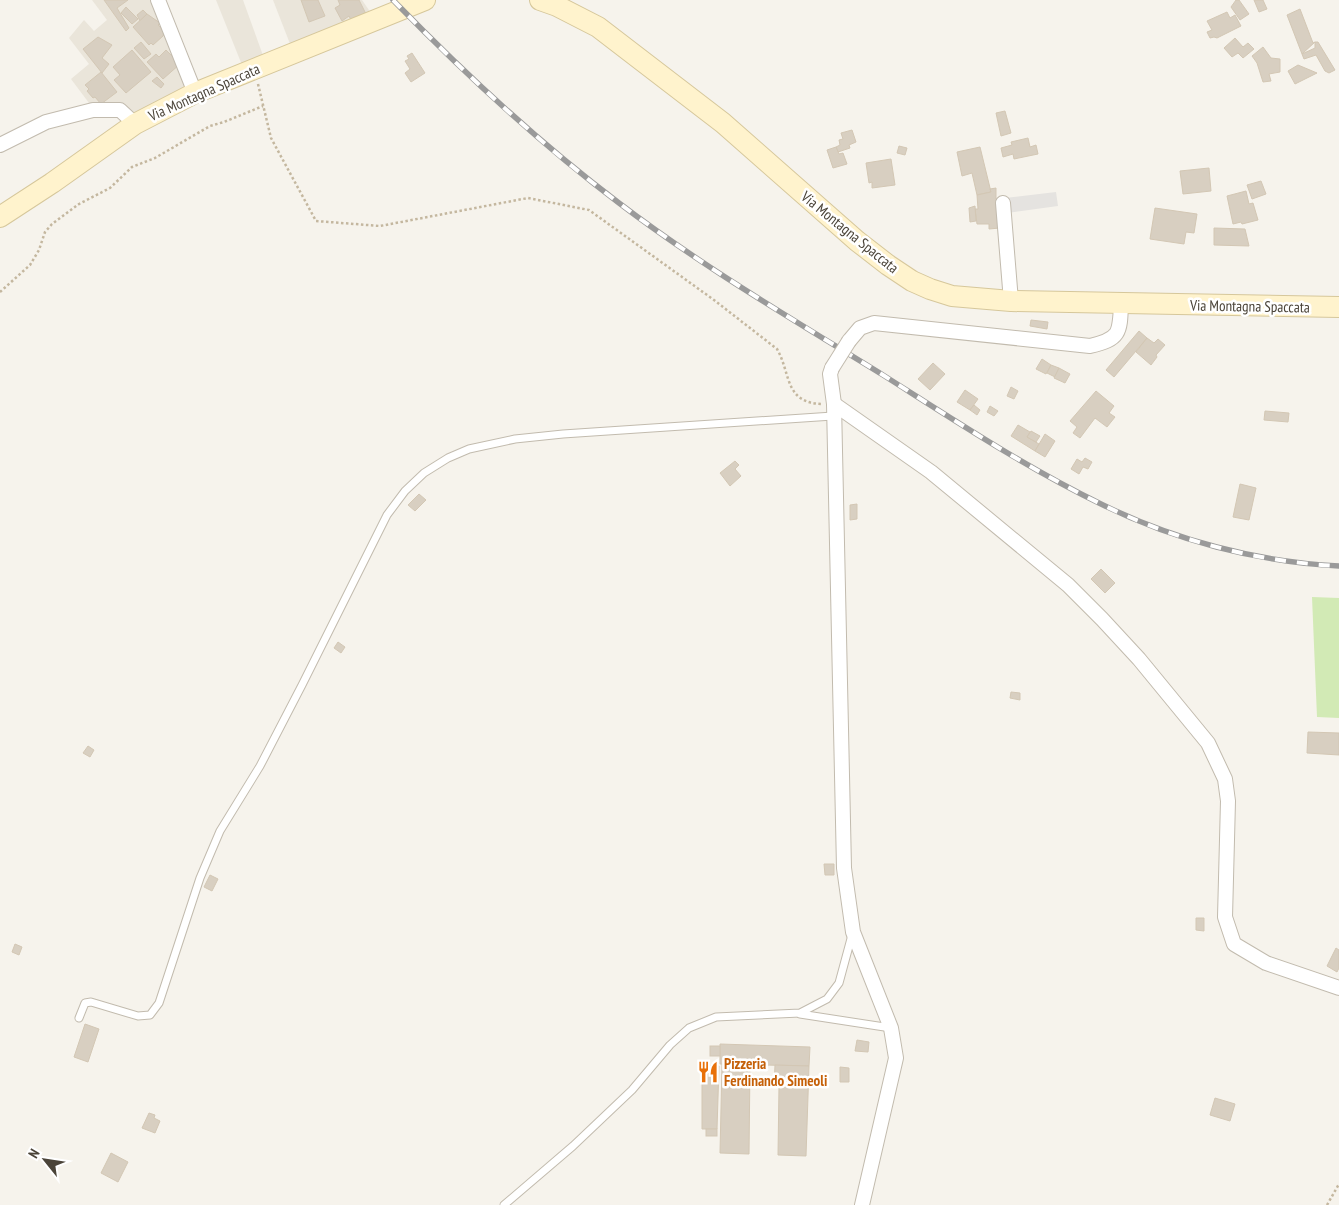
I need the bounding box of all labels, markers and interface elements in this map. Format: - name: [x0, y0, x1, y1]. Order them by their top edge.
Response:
- street label: Via Montagna Spaccata: [144, 59, 263, 125]
- street label: Via Montagna Spaccata: [797, 186, 903, 277]
- street label: Via Montagna Spaccata: [1189, 295, 1310, 317]
- place label: Pizzeria Ferdinando Simeoli: [724, 1054, 827, 1090]
- restaurant icon: Pizzeria Ferdinando Simeoli: [695, 1059, 721, 1085]
- north arrow: [20, 1135, 70, 1185]
- text: N: [24, 1146, 43, 1161]

